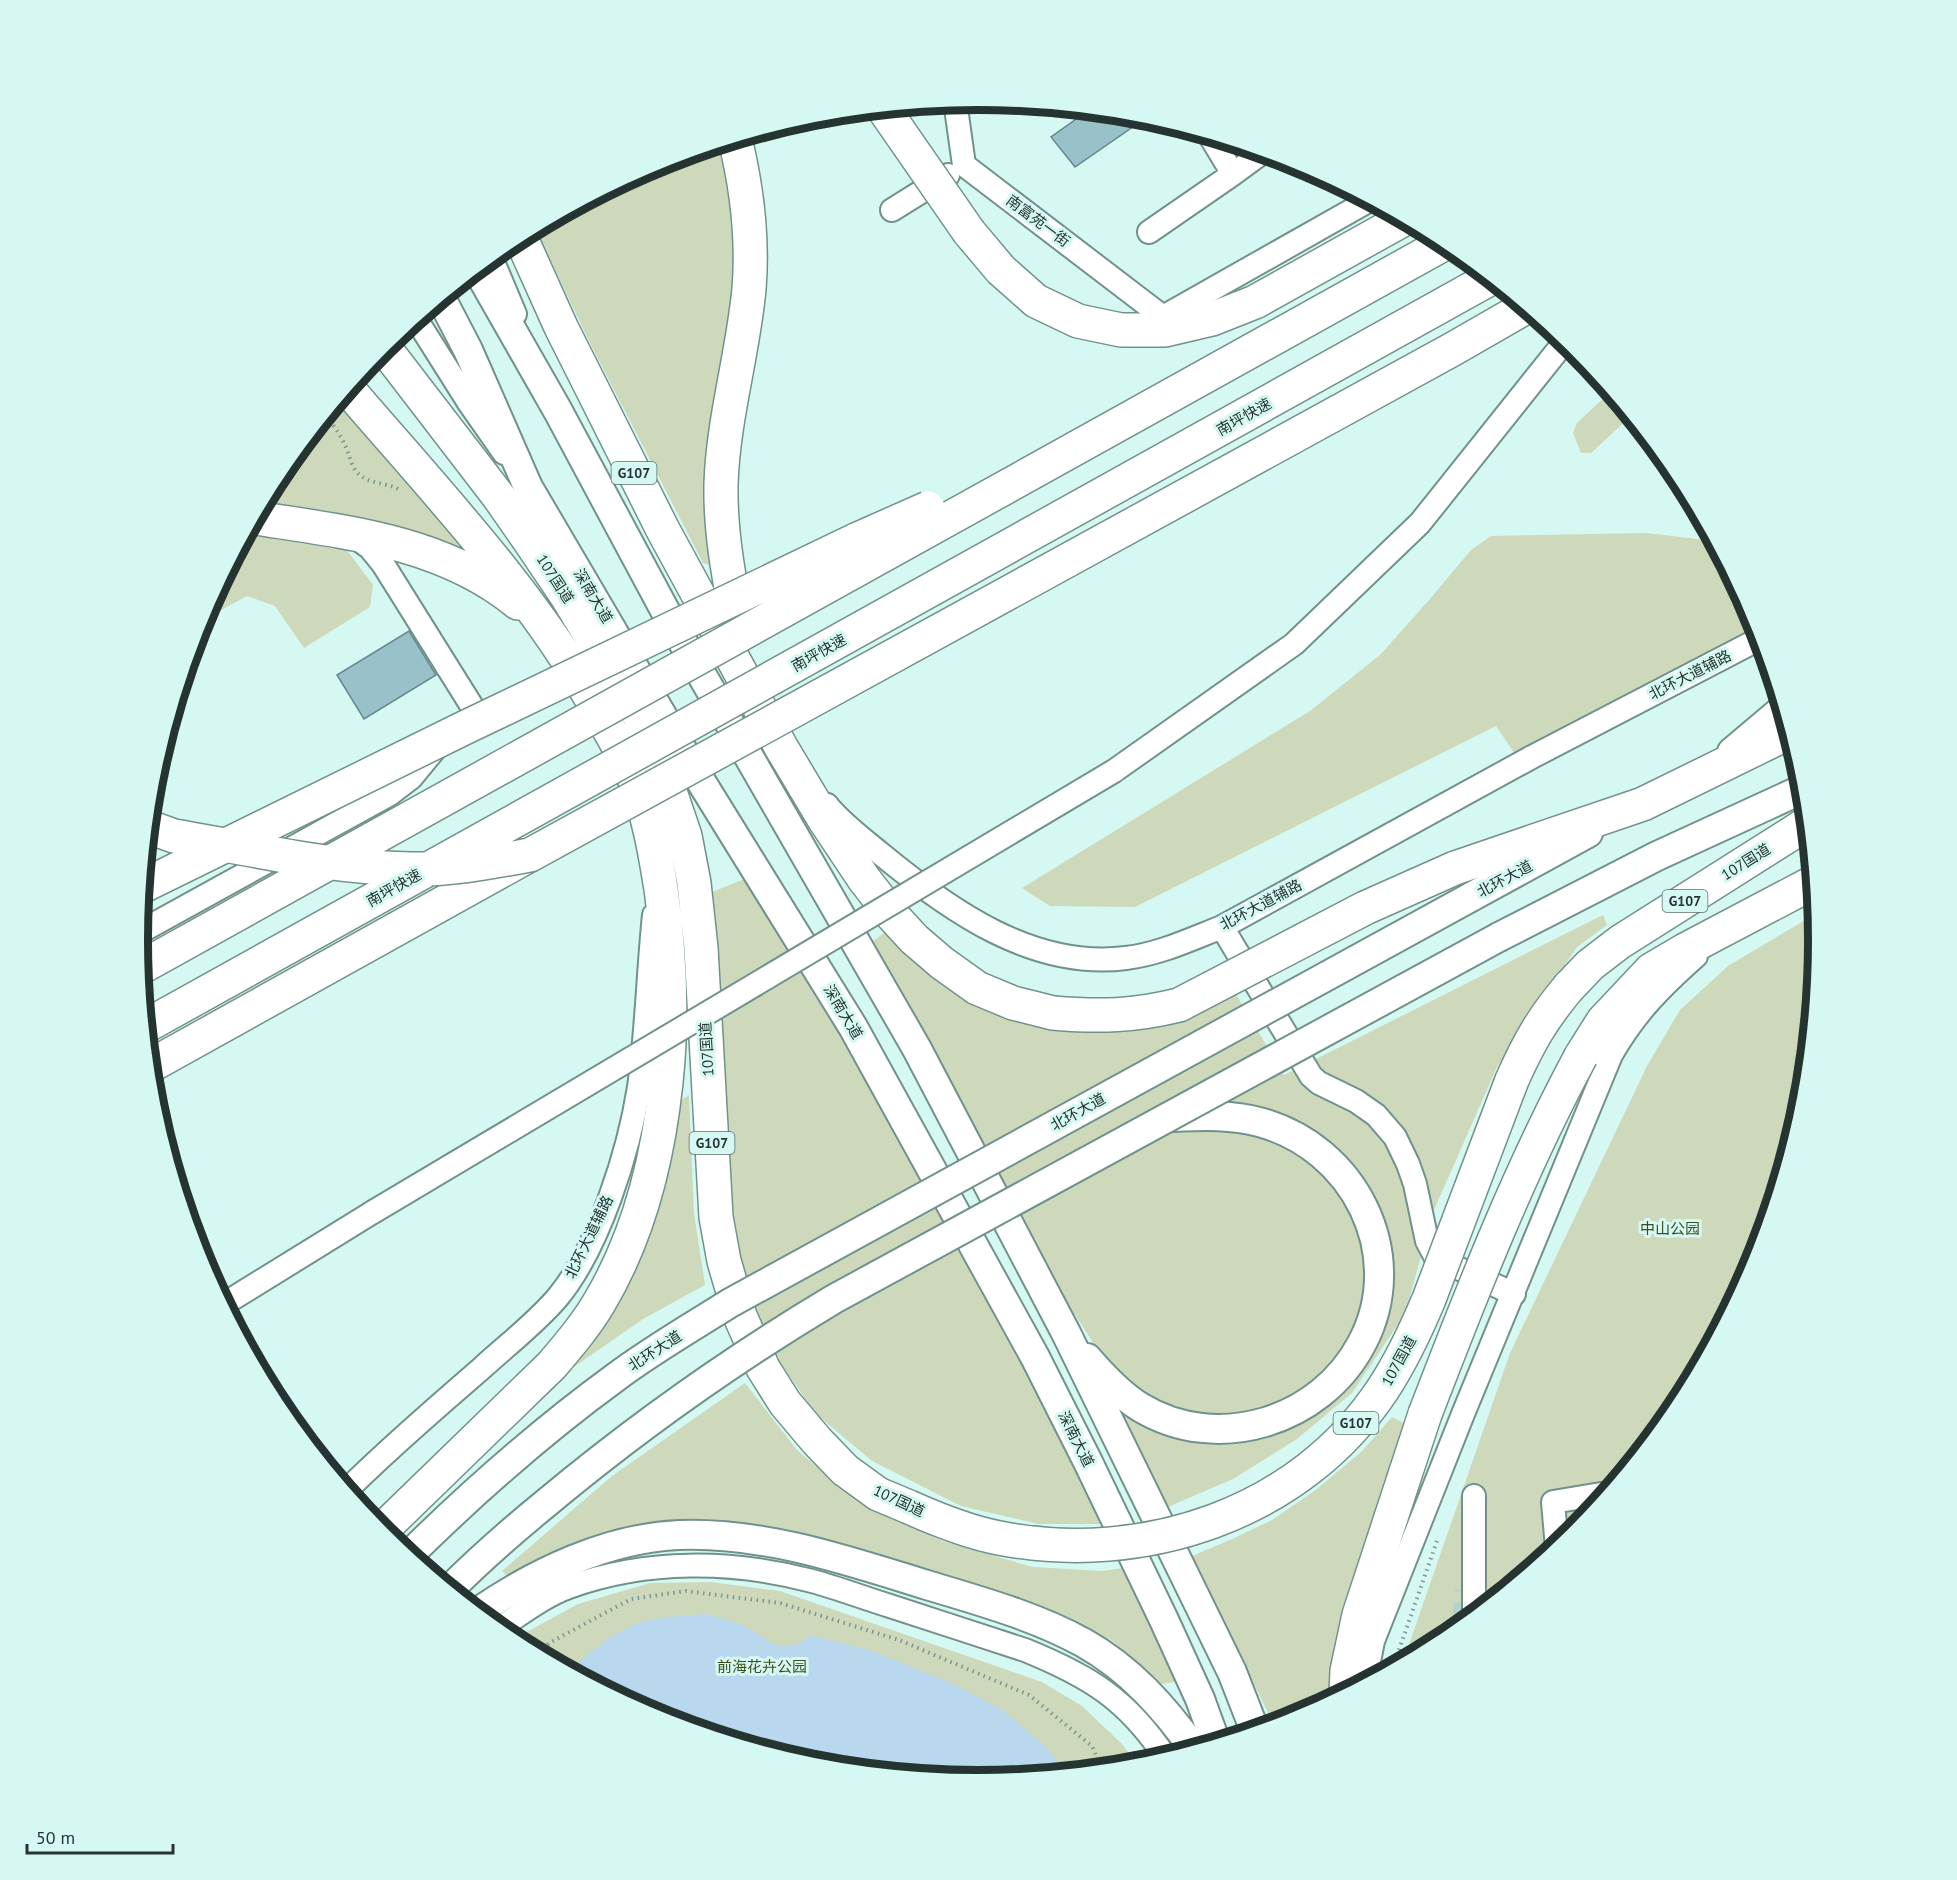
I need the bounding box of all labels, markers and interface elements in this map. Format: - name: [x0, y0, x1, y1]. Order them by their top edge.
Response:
- street label: 南富苑一街: [1003, 190, 1074, 251]
- street label: 南坪快速: [1213, 394, 1275, 439]
- road number: G107: [612, 462, 656, 484]
- street label: 107国道: [533, 551, 578, 607]
- street label: 深南大道: [570, 565, 617, 626]
- street label: 南坪快速: [788, 630, 850, 675]
- street label: 北环大道辅路: [1645, 646, 1734, 703]
- street label: 107国道: [1718, 839, 1774, 884]
- street label: 北环大道: [1474, 856, 1536, 901]
- street label: 南坪快速: [363, 865, 425, 910]
- street label: 北环大道辅路: [1217, 875, 1305, 934]
- road number: G107: [1662, 890, 1708, 912]
- street label: 深南大道: [820, 981, 867, 1042]
- street label: 107国道: [696, 1021, 717, 1077]
- street label: 北环大道: [1047, 1089, 1109, 1134]
- road number: G107: [690, 1132, 734, 1154]
- street label: 北环大道辅路: [560, 1192, 617, 1281]
- park label: 中山公园: [1640, 1219, 1700, 1238]
- street label: 北环大道: [624, 1326, 685, 1375]
- street label: 107国道: [1377, 1332, 1420, 1389]
- street label: 深南大道: [1054, 1408, 1099, 1470]
- road number: G107: [1334, 1412, 1378, 1434]
- street label: 107国道: [870, 1480, 928, 1521]
- park label: 前海花卉公园: [717, 1657, 807, 1676]
- scale bar: [27, 1817, 172, 1855]
- text: 50 m: [36, 1826, 75, 1849]

